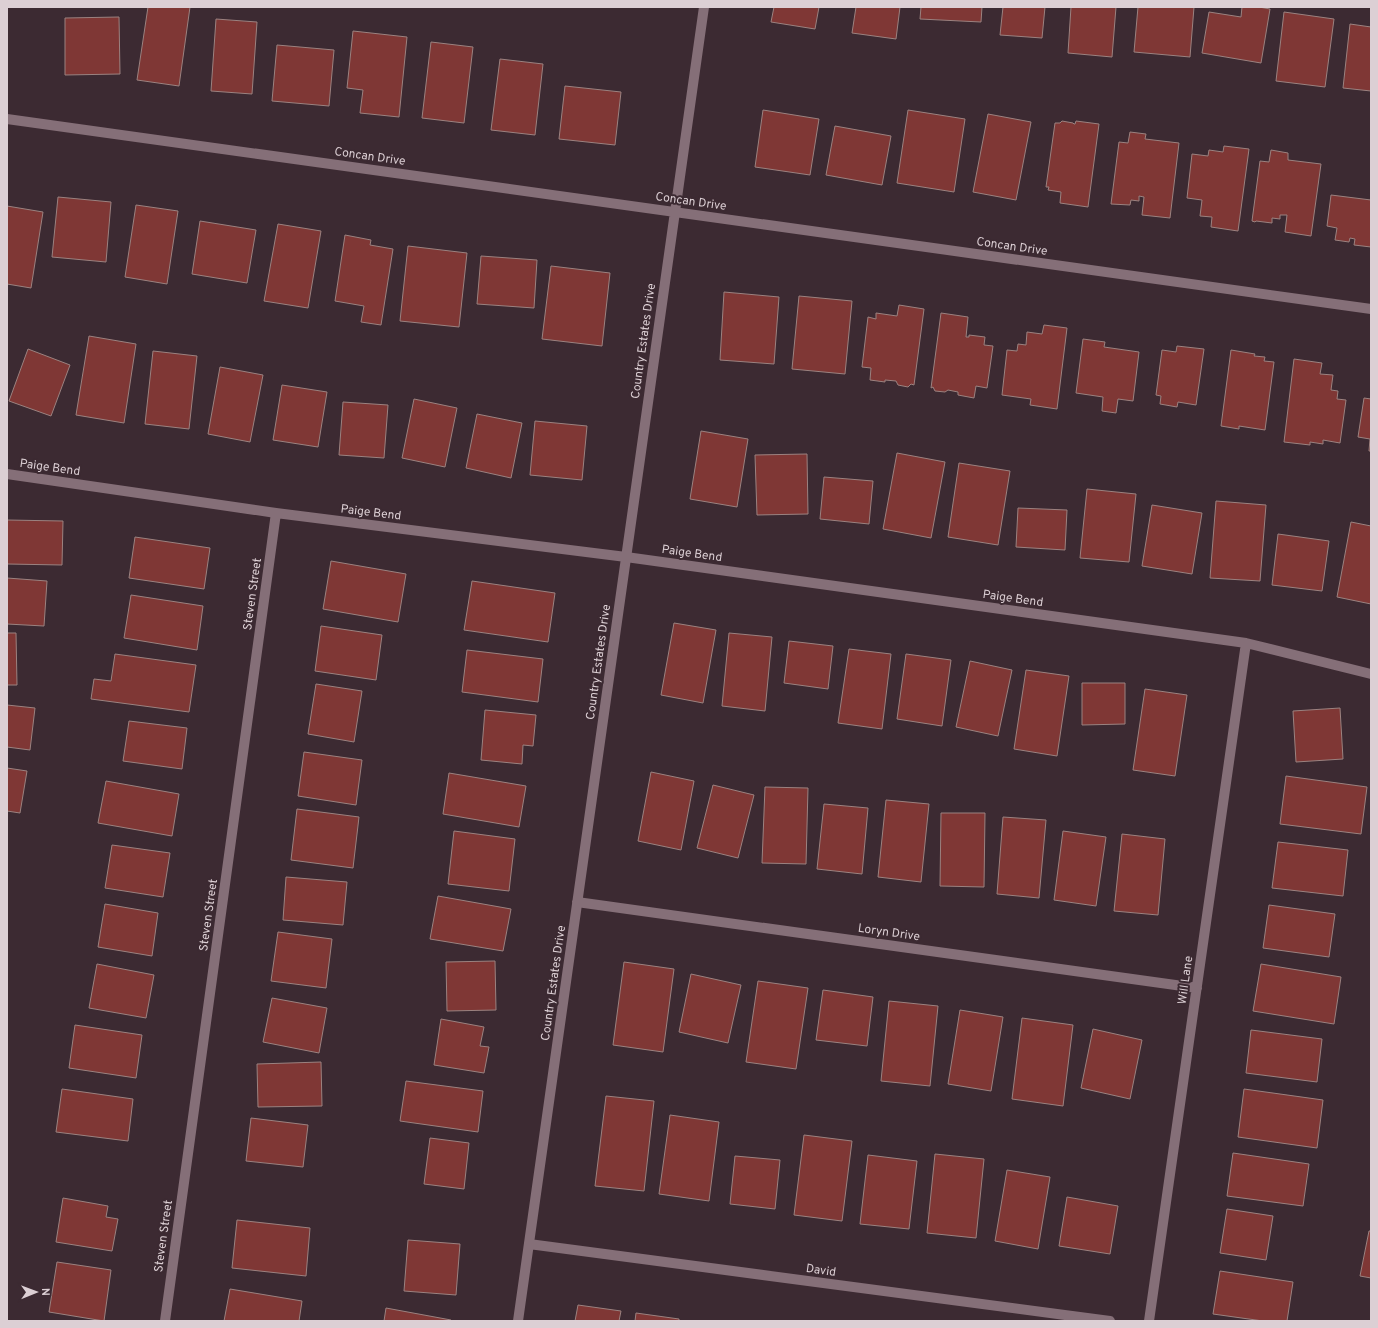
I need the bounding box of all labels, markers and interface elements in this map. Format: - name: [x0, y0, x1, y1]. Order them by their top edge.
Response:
- street label: Concan Drive: [333, 144, 407, 170]
- street label: Concan Drive: [654, 189, 728, 215]
- street label: Concan Drive: [975, 234, 1049, 260]
- street label: Country Estates Drive: [628, 282, 660, 400]
- street label: Paige Bend: [19, 456, 81, 480]
- street label: Paige Bend: [340, 501, 402, 525]
- street label: Paige Bend: [661, 542, 723, 566]
- street label: Steven Street: [240, 557, 266, 631]
- street label: Paige Bend: [982, 587, 1044, 611]
- street label: Country Estates Drive: [583, 603, 615, 721]
- street label: Steven Street: [196, 878, 222, 952]
- street label: Loryn Drive: [857, 921, 921, 945]
- street label: Country Estates Drive: [538, 924, 570, 1042]
- street label: Will Lane: [1175, 955, 1197, 1005]
- street label: Steven Street: [151, 1199, 177, 1273]
- street label: David: [805, 1261, 837, 1281]
- north arrow: [16, 1272, 56, 1312]
- text: N: [38, 1288, 52, 1296]

